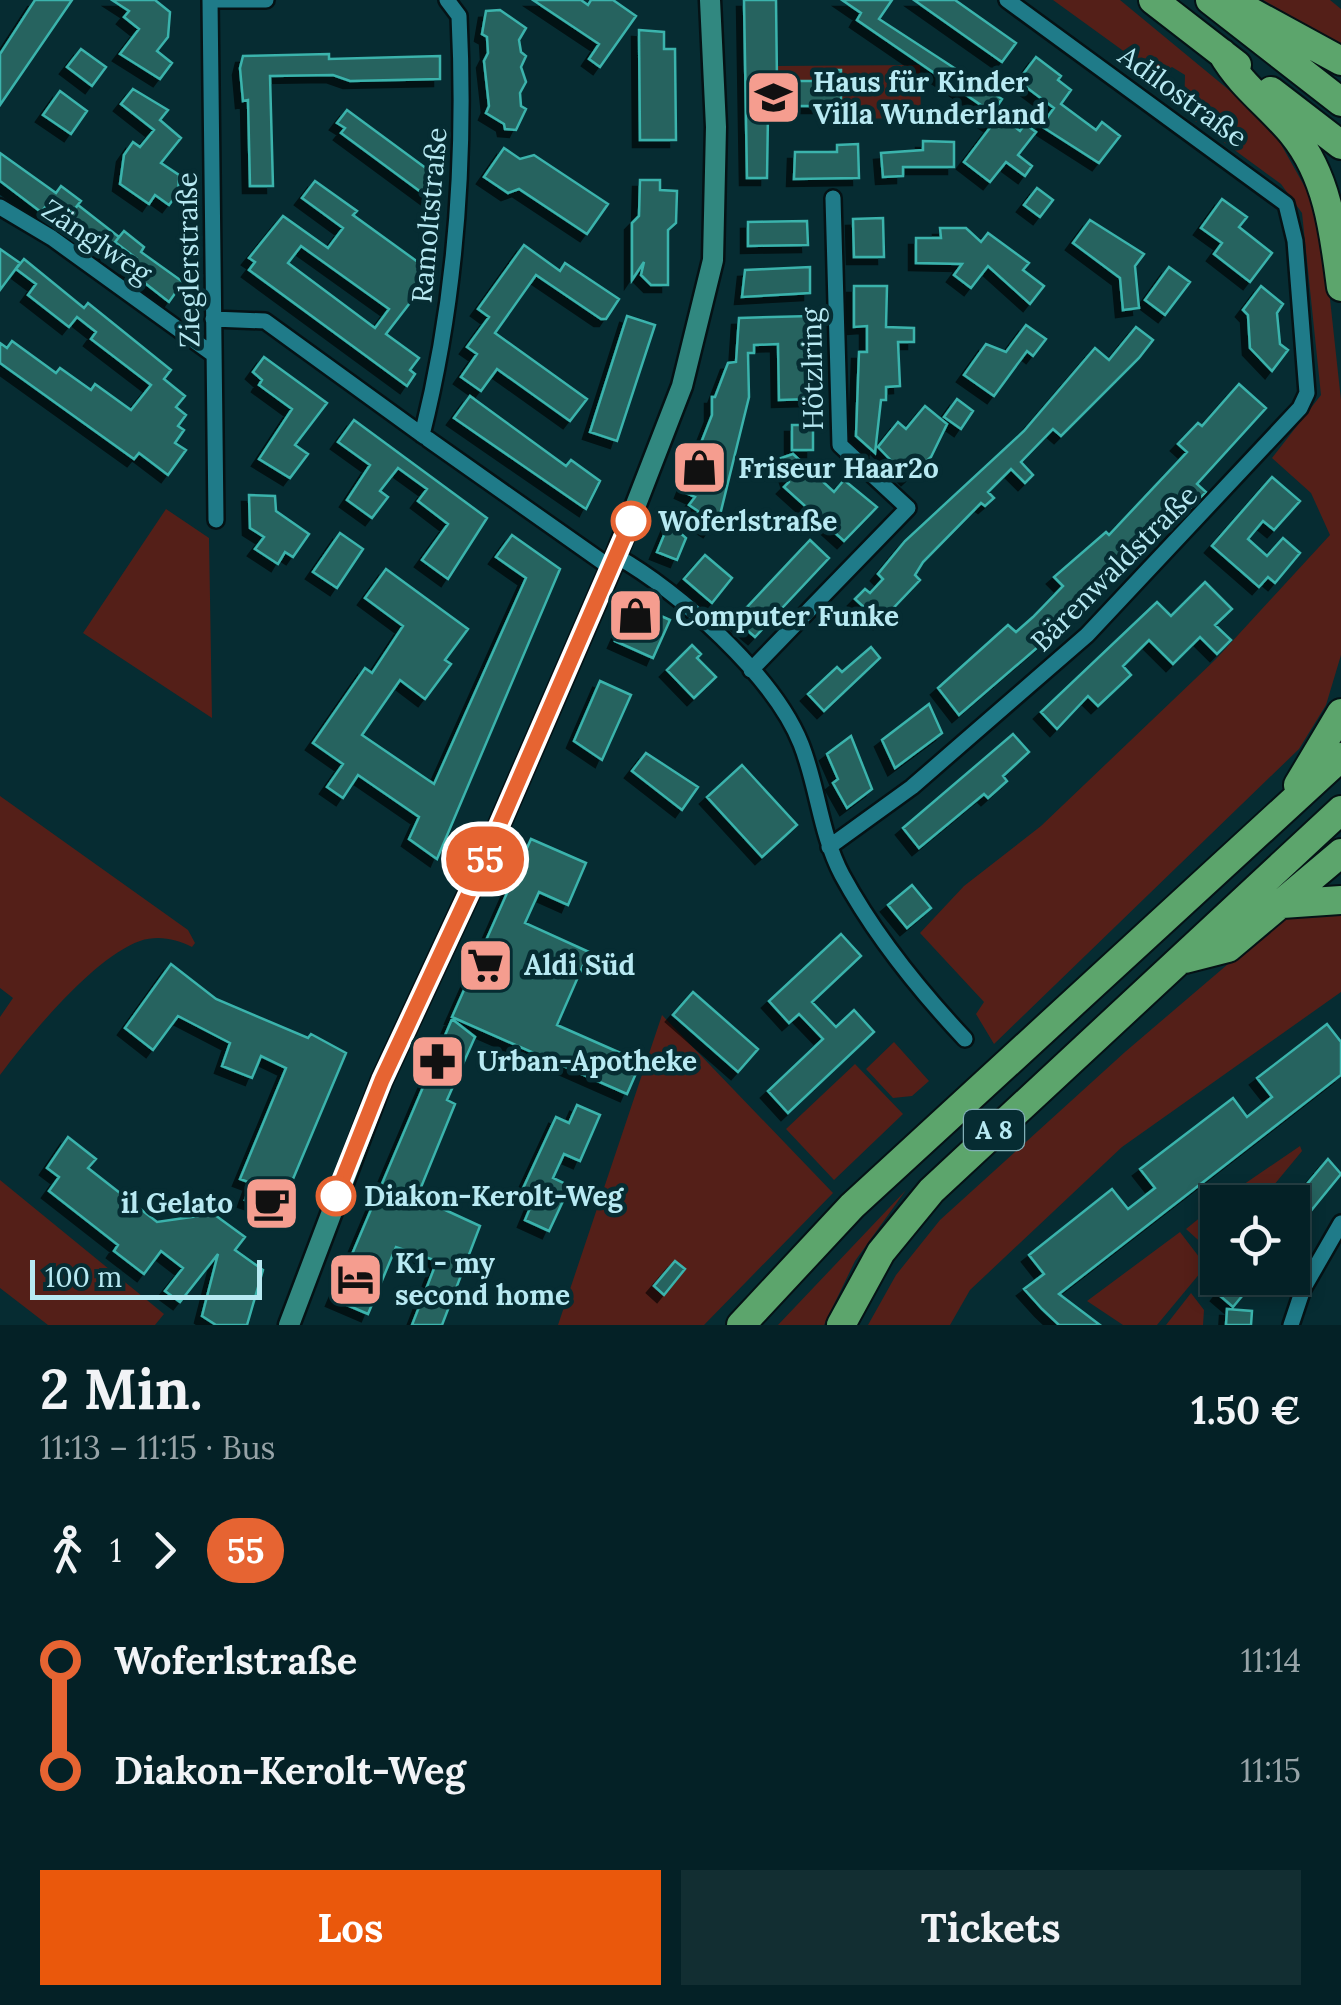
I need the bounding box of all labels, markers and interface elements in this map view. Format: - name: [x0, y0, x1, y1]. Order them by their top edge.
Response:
- street label: Adilostraße: [1111, 37, 1254, 155]
- place label: Haus für Kinder Villa Wunderland: [813, 64, 1046, 132]
- school or university icon: Haus für Kinder Villa Wunderland: [744, 68, 804, 128]
- street label: Ramoltstraße: [403, 126, 455, 304]
- street label: Zieglerstraße: [168, 172, 208, 348]
- street label: Zänglweg: [35, 191, 159, 291]
- street label: Hötzlring: [793, 307, 831, 431]
- shop icon: Friseur Haar2o: [669, 438, 729, 498]
- place label: Friseur Haar2o: [738, 450, 939, 486]
- street label: Bärenwaldstraße: [1023, 477, 1205, 659]
- marker: Woferlstraße: [612, 502, 650, 540]
- place label: Woferlstraße: [658, 503, 837, 539]
- shop icon: Computer Funke: [606, 586, 666, 646]
- place label: Computer Funke: [675, 598, 899, 634]
- line badge: 55: [440, 826, 530, 892]
- text: 55: [466, 837, 504, 882]
- supermarket icon: Aldi Süd: [455, 935, 515, 995]
- place label: Aldi Süd: [524, 947, 635, 983]
- pharmacy icon: Urban-Apotheke: [408, 1031, 468, 1091]
- place label: Urban-Apotheke: [477, 1043, 697, 1079]
- road number: A 8: [964, 1110, 1024, 1150]
- cafe icon: il Gelato: [242, 1173, 302, 1233]
- marker: Diakon-Kerolt-Weg: [317, 1177, 355, 1215]
- place label: Diakon-Kerolt-Weg: [364, 1178, 625, 1214]
- place label: il Gelato: [121, 1185, 233, 1221]
- map controls: [1200, 1185, 1310, 1295]
- button: locate: [1200, 1185, 1310, 1295]
- place label: K1 - my second home: [395, 1245, 570, 1313]
- hotel icon: K1 - my second home: [326, 1249, 386, 1309]
- scale bar: [30, 1255, 262, 1300]
- text: 100 m: [45, 1259, 122, 1295]
- text: 2 Min.: [40, 1354, 203, 1424]
- text: 1.50 €: [1191, 1386, 1301, 1434]
- text: 11:13 – 11:15 · Bus: [40, 1427, 275, 1468]
- icon: walk: [40, 1523, 95, 1578]
- icon: forward: [137, 1523, 192, 1578]
- text: 55: [227, 1528, 264, 1573]
- text: 1: [110, 1530, 122, 1571]
- text: Woferlstraße: [114, 1636, 357, 1684]
- text: 11:14: [1241, 1640, 1301, 1681]
- text: Diakon-Kerolt-Weg: [114, 1746, 466, 1794]
- text: 11:15: [1241, 1750, 1301, 1791]
- button: Los: [40, 1870, 661, 1985]
- button: Tickets: [681, 1870, 1301, 1985]

